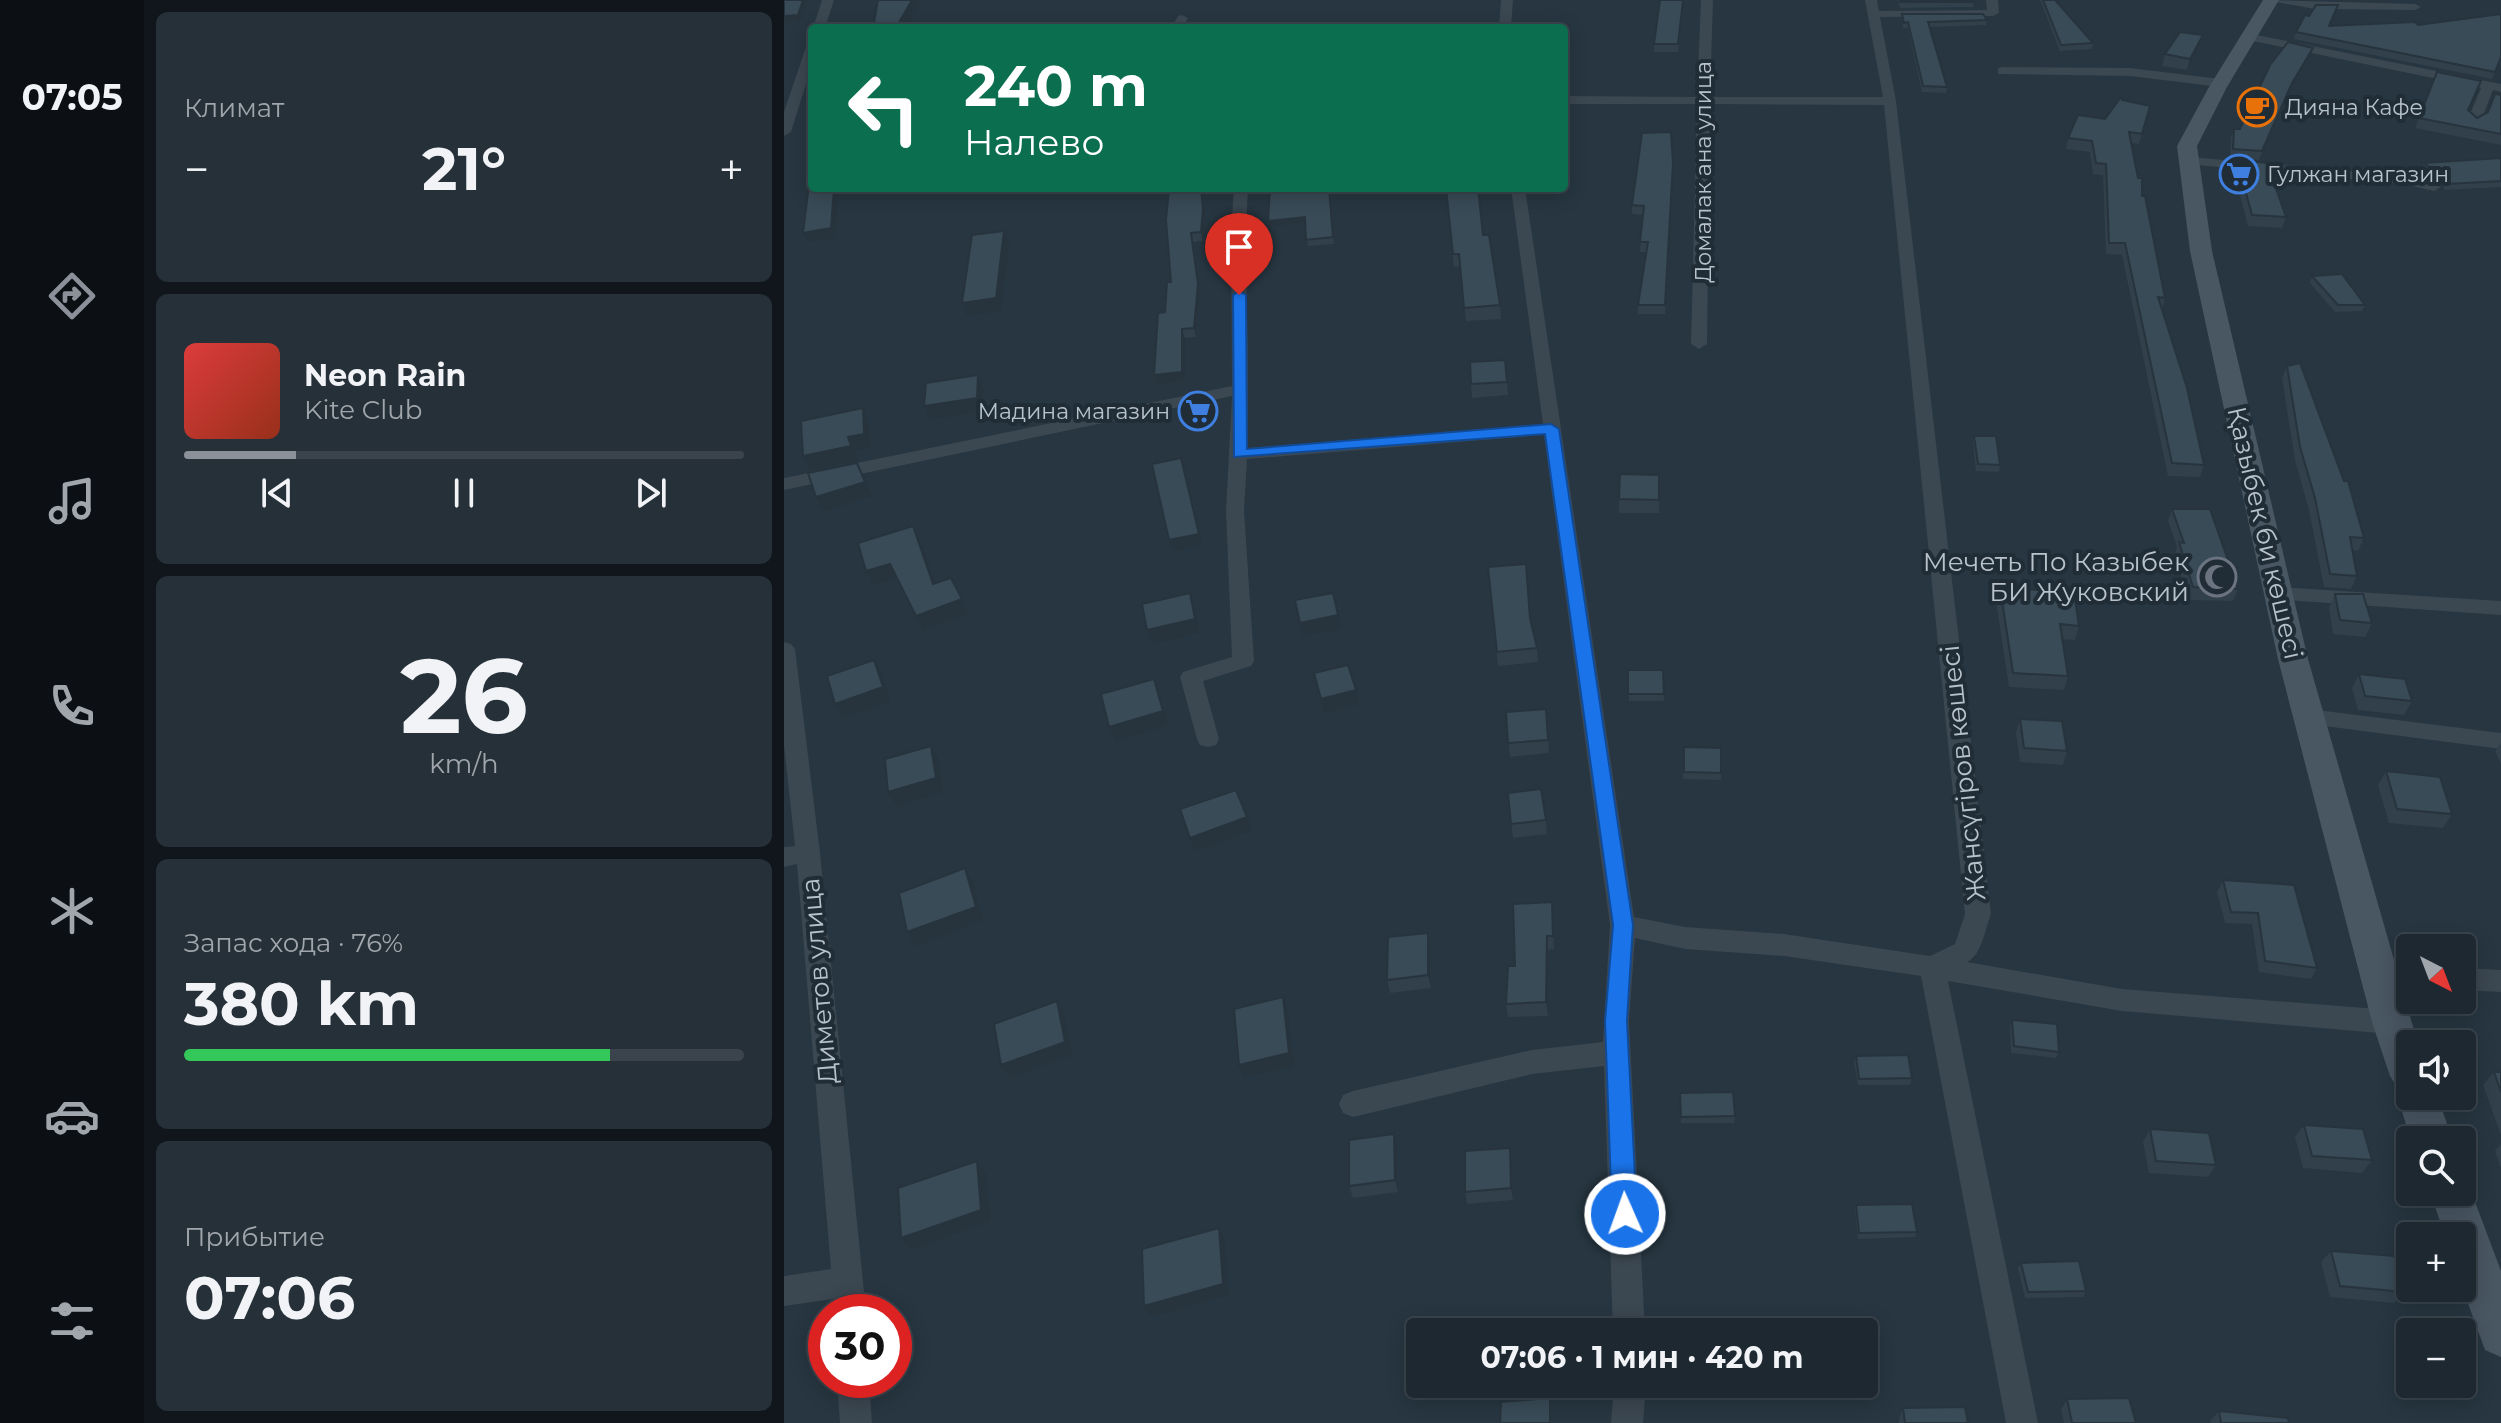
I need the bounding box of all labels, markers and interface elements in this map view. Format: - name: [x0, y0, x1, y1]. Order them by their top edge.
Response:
- text: 240 m: [964, 52, 1148, 120]
- icon: left: [832, 56, 936, 160]
- street label: Домалак ана улица: [1690, 61, 1717, 283]
- text: 07:05: [21, 75, 123, 119]
- cafe icon: Дияна Кафе: [2236, 86, 2278, 128]
- text: Климат: [184, 92, 284, 124]
- place label: Дияна Кафе: [2285, 94, 2423, 121]
- text: Налево: [964, 120, 1104, 164]
- text: 21°: [422, 132, 506, 205]
- text: −: [184, 142, 209, 196]
- text: +: [719, 142, 744, 196]
- supermarket icon: Гулжан магазин: [2218, 153, 2260, 195]
- place label: Гулжан магазин: [2267, 161, 2449, 188]
- pin: [1205, 213, 1273, 295]
- icon: arrive: [1217, 225, 1261, 269]
- icon: directions: [44, 268, 100, 324]
- text: Neon Rain: [304, 357, 466, 394]
- supermarket icon: Мадина магазин: [1177, 390, 1219, 432]
- text: Kite Club: [304, 394, 422, 426]
- place label: Мадина магазин: [978, 398, 1170, 425]
- street label: Қазыбек би көшесі: [2220, 403, 2310, 663]
- icon: previous: [255, 471, 299, 515]
- icon: pause: [442, 471, 486, 515]
- icon: next: [629, 471, 673, 515]
- icon: music: [44, 473, 100, 529]
- place label: Мечеть По Казыбек БИ Жуковский: [1923, 546, 2189, 608]
- mosque icon: Мечеть По Казыбек БИ Жуковский: [2196, 556, 2238, 598]
- text: 26: [400, 632, 528, 759]
- street label: Жансүгіров көшесі: [1934, 643, 1992, 903]
- icon: phone: [44, 678, 100, 734]
- text: km/h: [429, 748, 499, 780]
- street label: Диметов улица: [794, 877, 844, 1085]
- icon: climate: [44, 883, 100, 939]
- text: Запас хода · 76%: [184, 927, 403, 959]
- north arrow: [2396, 934, 2476, 1014]
- map controls: [2396, 934, 2476, 1398]
- text: 380 km: [184, 967, 419, 1040]
- button: sound: [2396, 1030, 2476, 1110]
- icon: car: [44, 1088, 100, 1144]
- button: search: [2396, 1126, 2476, 1206]
- position arrow: [1583, 1172, 1667, 1256]
- text: Прибытие: [184, 1221, 325, 1253]
- button: +: [2396, 1222, 2476, 1302]
- text: 07:06: [184, 1261, 355, 1334]
- icon: filters: [44, 1293, 100, 1349]
- speed limit sign: 30: [808, 1294, 912, 1398]
- button: −: [2396, 1318, 2476, 1398]
- text: 07:06 · 1 мин · 420 m: [1480, 1339, 1804, 1376]

